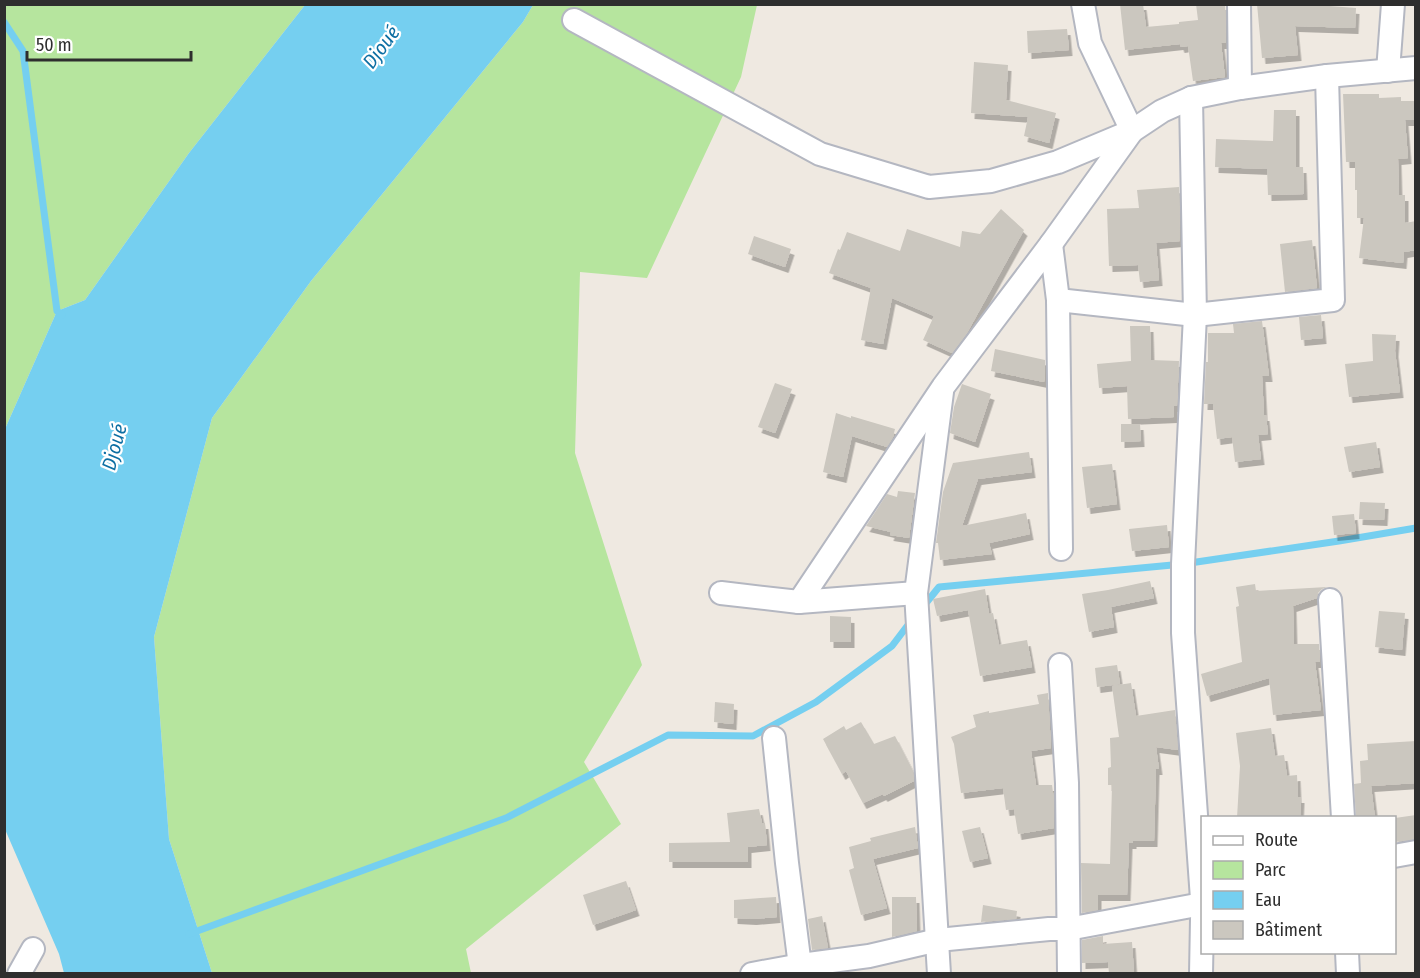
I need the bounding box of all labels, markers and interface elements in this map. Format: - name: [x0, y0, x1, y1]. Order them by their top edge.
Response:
- water label: Djoué: [357, 21, 405, 73]
- scale bar: [27, 24, 190, 62]
- text: 50 m: [36, 34, 72, 56]
- water label: Djoué: [96, 421, 132, 473]
- legend: [1201, 816, 1396, 954]
- text: Route: [1255, 829, 1298, 851]
- text: Parc: [1255, 859, 1286, 881]
- text: Eau: [1255, 889, 1281, 911]
- text: Bâtiment: [1255, 919, 1322, 941]

